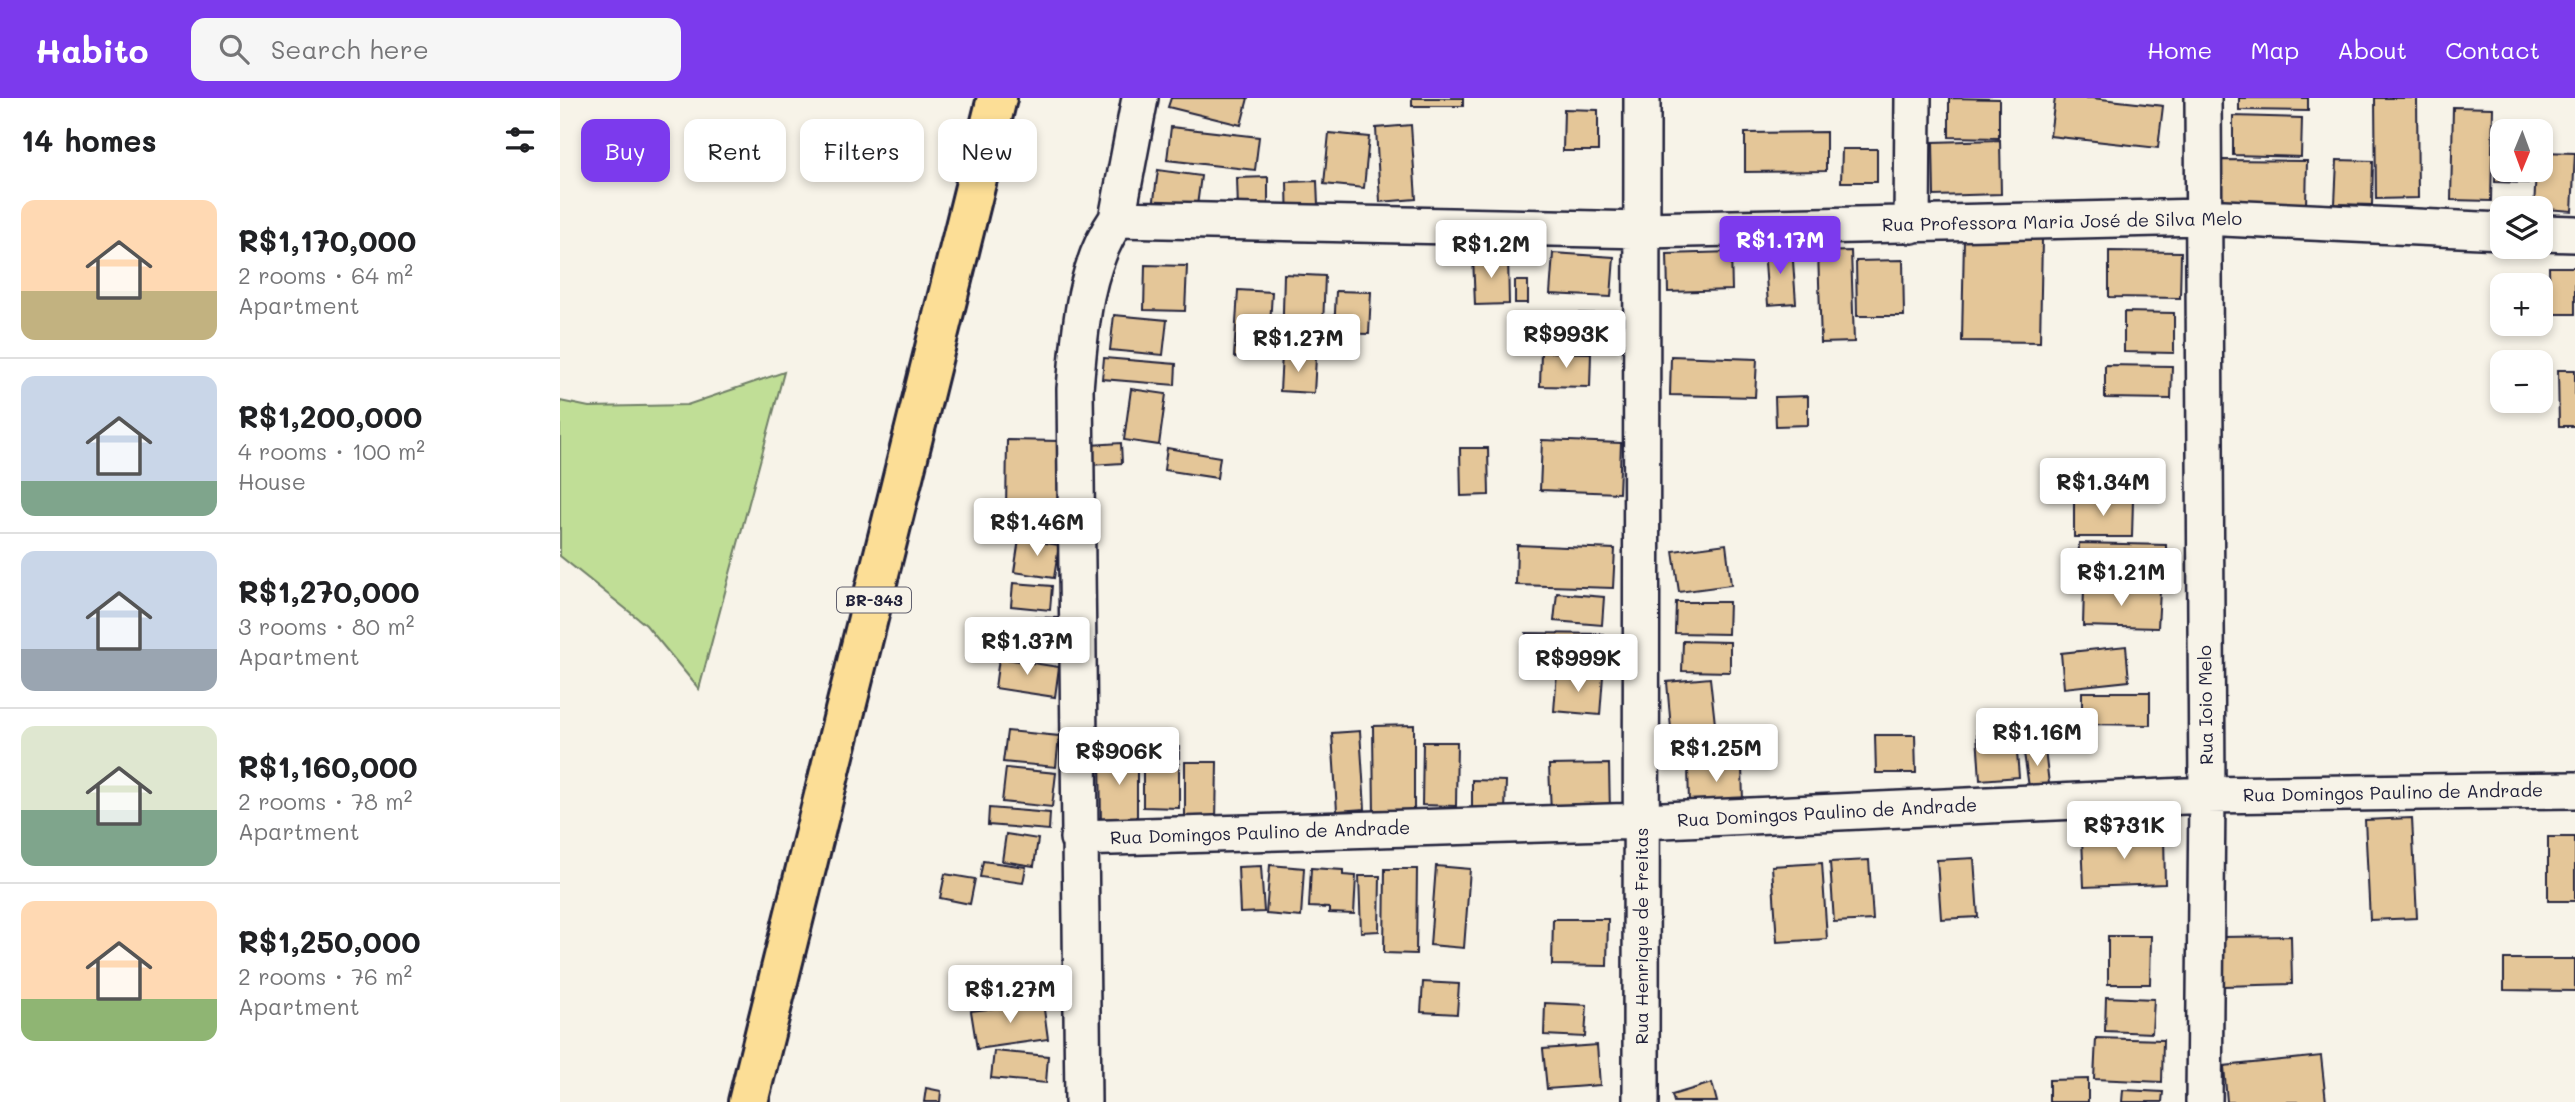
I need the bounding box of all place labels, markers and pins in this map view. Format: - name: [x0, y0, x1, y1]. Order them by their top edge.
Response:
- pin: R$1.17M: [1715, 216, 1845, 276]
- pin: R$1.2M: [1434, 220, 1548, 280]
- pin: R$993K: [1509, 310, 1623, 370]
- pin: R$1.27M: [1233, 314, 1363, 374]
- pin: R$1.34M: [2038, 458, 2168, 518]
- pin: R$1.46M: [972, 498, 1102, 558]
- pin: R$1.21M: [2056, 548, 2186, 608]
- pin: R$1.37M: [962, 618, 1092, 677]
- pin: R$999K: [1521, 634, 1635, 694]
- pin: R$1.16M: [1972, 708, 2102, 768]
- pin: R$1.25M: [1651, 724, 1781, 784]
- pin: R$906K: [1062, 728, 1176, 787]
- pin: R$731K: [2067, 802, 2181, 861]
- pin: R$1.27M: [945, 965, 1075, 1025]

